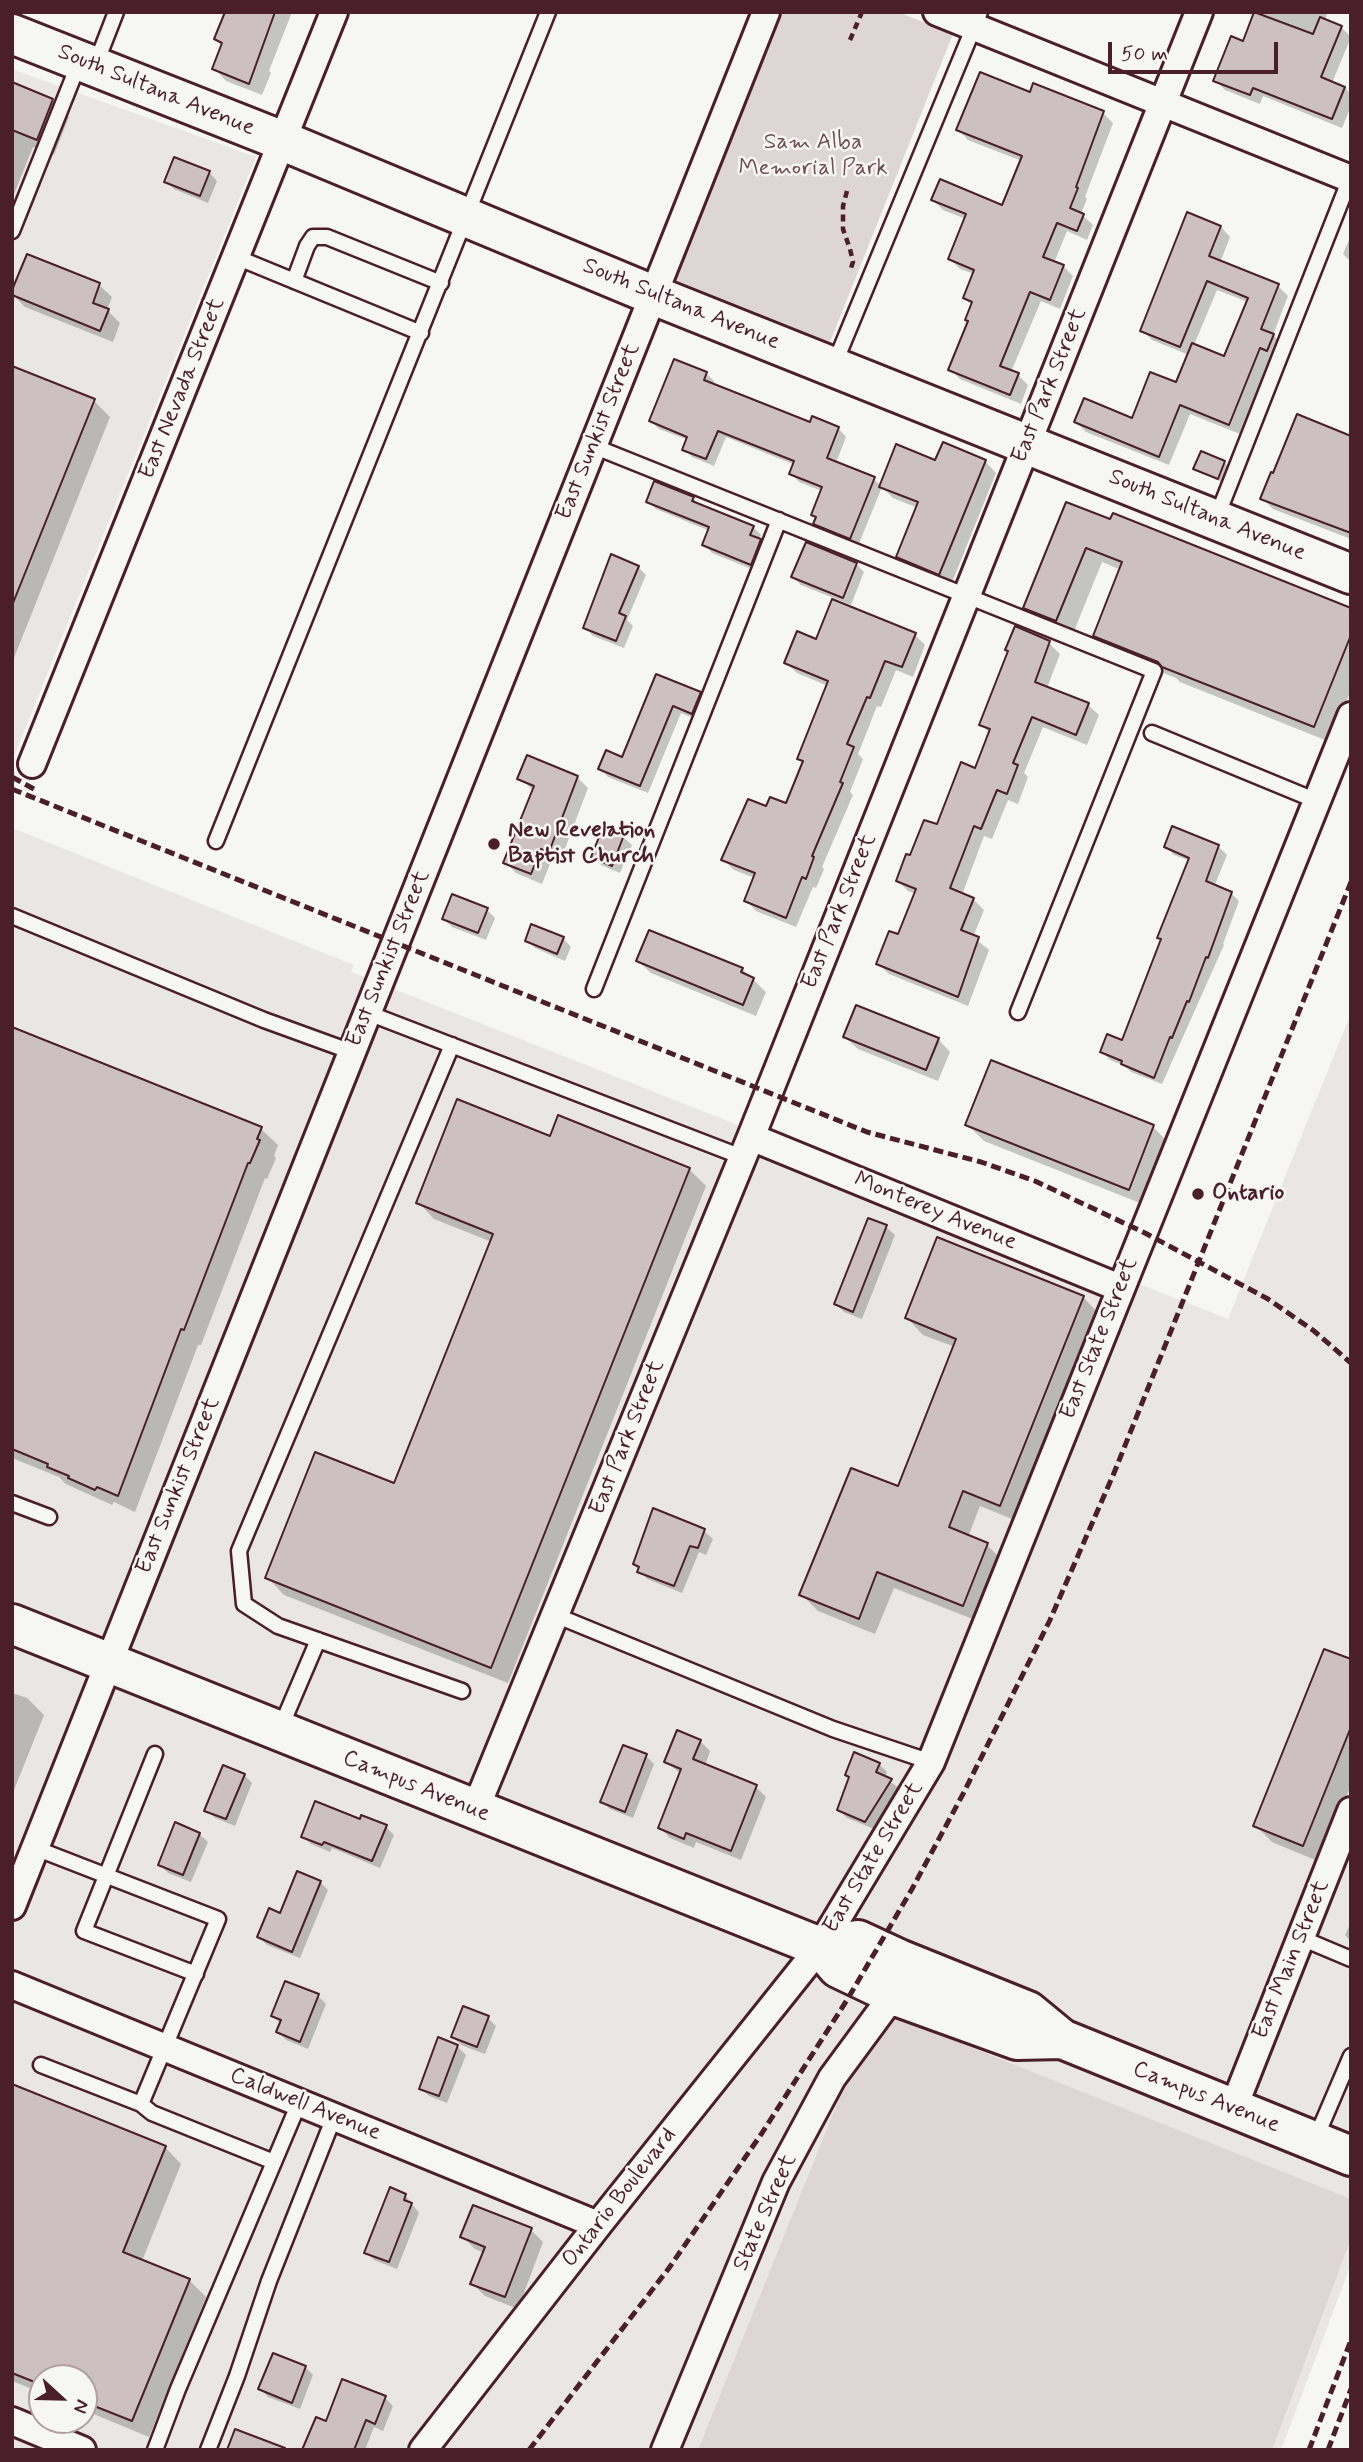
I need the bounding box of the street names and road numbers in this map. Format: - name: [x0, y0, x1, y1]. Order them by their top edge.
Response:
- street label: South Sultana Avenue: [53, 39, 259, 143]
- street label: South Sultana Avenue: [578, 253, 784, 357]
- street label: East Nevada Street: [134, 294, 232, 484]
- street label: East Park Street: [1006, 305, 1094, 467]
- street label: East Sunkist Street: [551, 340, 647, 524]
- street label: South Sultana Avenue: [1104, 464, 1310, 568]
- street label: East Park Street: [796, 831, 884, 993]
- street label: East Sunkist Street: [341, 867, 437, 1051]
- street label: Monterey Avenue: [850, 1167, 1020, 1257]
- street label: East State Street: [1055, 1254, 1145, 1424]
- street label: East Park Street: [584, 1357, 672, 1519]
- street label: East Sunkist Street: [131, 1394, 227, 1578]
- street label: Campus Avenue: [339, 1745, 493, 1829]
- street label: East State Street: [818, 1777, 930, 1939]
- street label: East Main Street: [1248, 1876, 1336, 2044]
- street label: Campus Avenue: [1129, 2056, 1283, 2140]
- street label: Caldwell Avenue: [225, 2062, 385, 2148]
- street label: Ontario Boulevard: [557, 2123, 683, 2273]
- street label: State Street: [728, 2150, 804, 2276]

